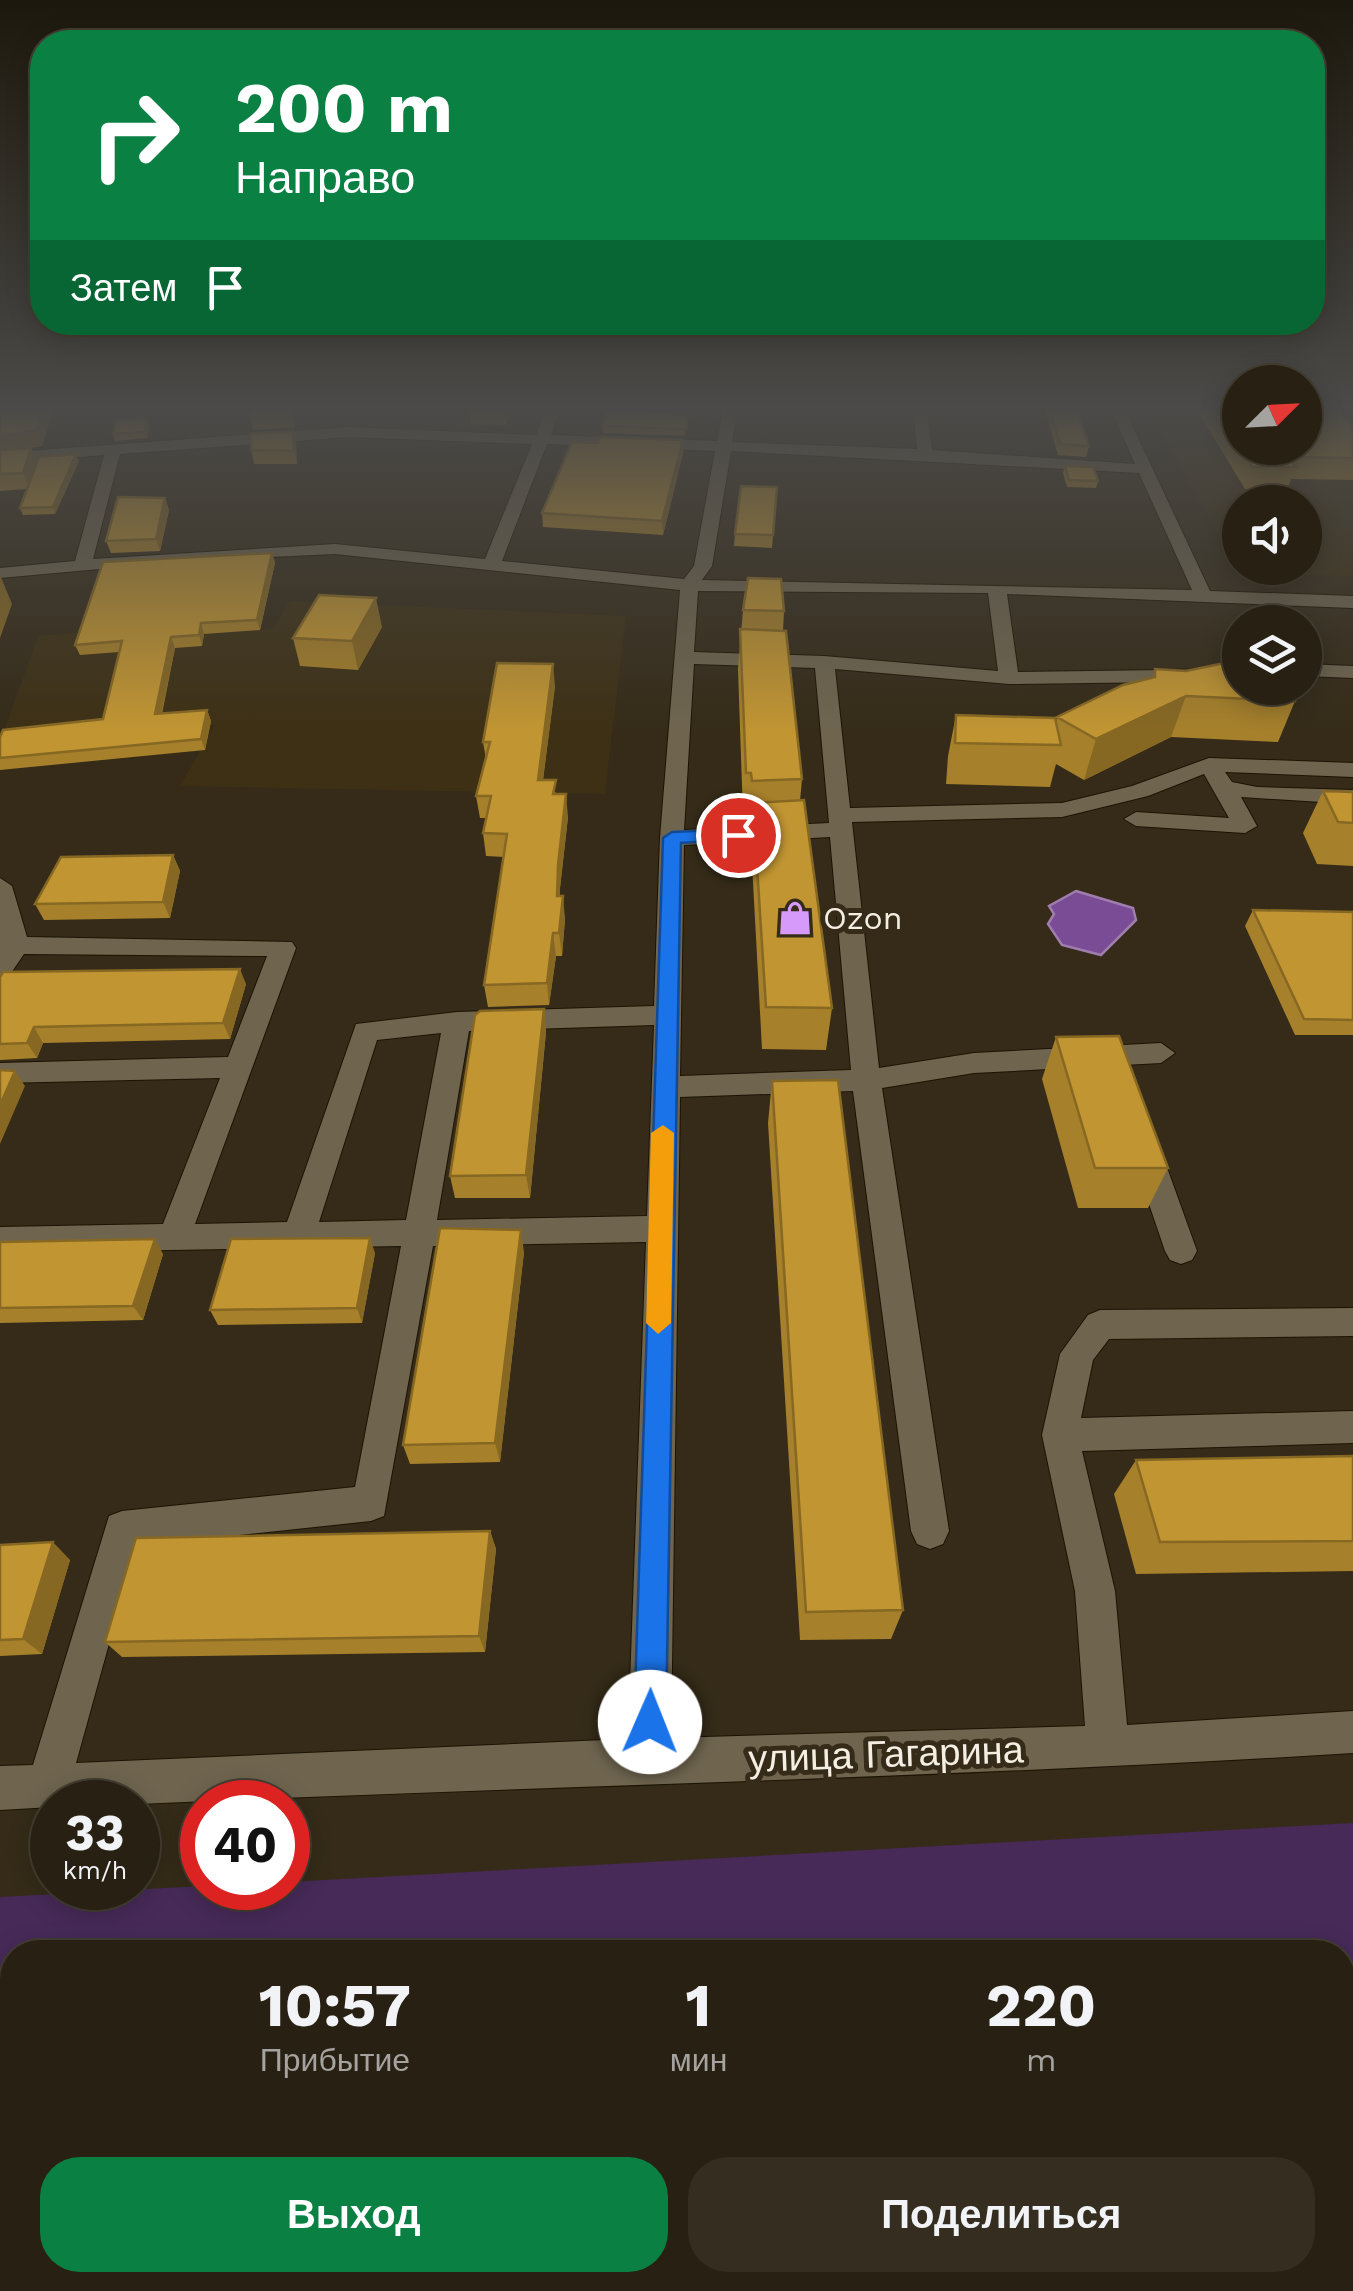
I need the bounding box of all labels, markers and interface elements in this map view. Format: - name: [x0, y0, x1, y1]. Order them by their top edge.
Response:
- text: 200 m: [235, 67, 453, 149]
- icon: right: [70, 70, 200, 200]
- text: Направо: [235, 151, 415, 204]
- icon: arrive: [198, 260, 253, 315]
- text: Затем: [70, 266, 178, 310]
- north arrow: [1222, 365, 1322, 465]
- map controls: [1222, 365, 1322, 705]
- button: sound: [1222, 485, 1322, 585]
- button: layers: [1222, 605, 1322, 705]
- pin: [696, 793, 781, 878]
- icon: arrive: [711, 808, 766, 863]
- shop icon: Ozon: [776, 899, 814, 937]
- place label: Ozon: [823, 899, 903, 937]
- position arrow: [598, 1670, 702, 1774]
- street label: улица Гагарина: [747, 1727, 1025, 1781]
- speed limit sign: 40: [180, 1780, 310, 1910]
- text: 33: [65, 1803, 125, 1862]
- text: km/h: [63, 1856, 127, 1885]
- text: 10:57: [259, 1970, 411, 2041]
- text: 1: [686, 1970, 711, 2041]
- text: 220: [986, 1970, 1096, 2041]
- text: Прибытие: [260, 2041, 410, 2079]
- text: мин: [670, 2041, 727, 2079]
- text: m: [1026, 2041, 1056, 2079]
- button: Выход: [40, 2157, 668, 2272]
- button: Поделиться: [688, 2157, 1315, 2272]

